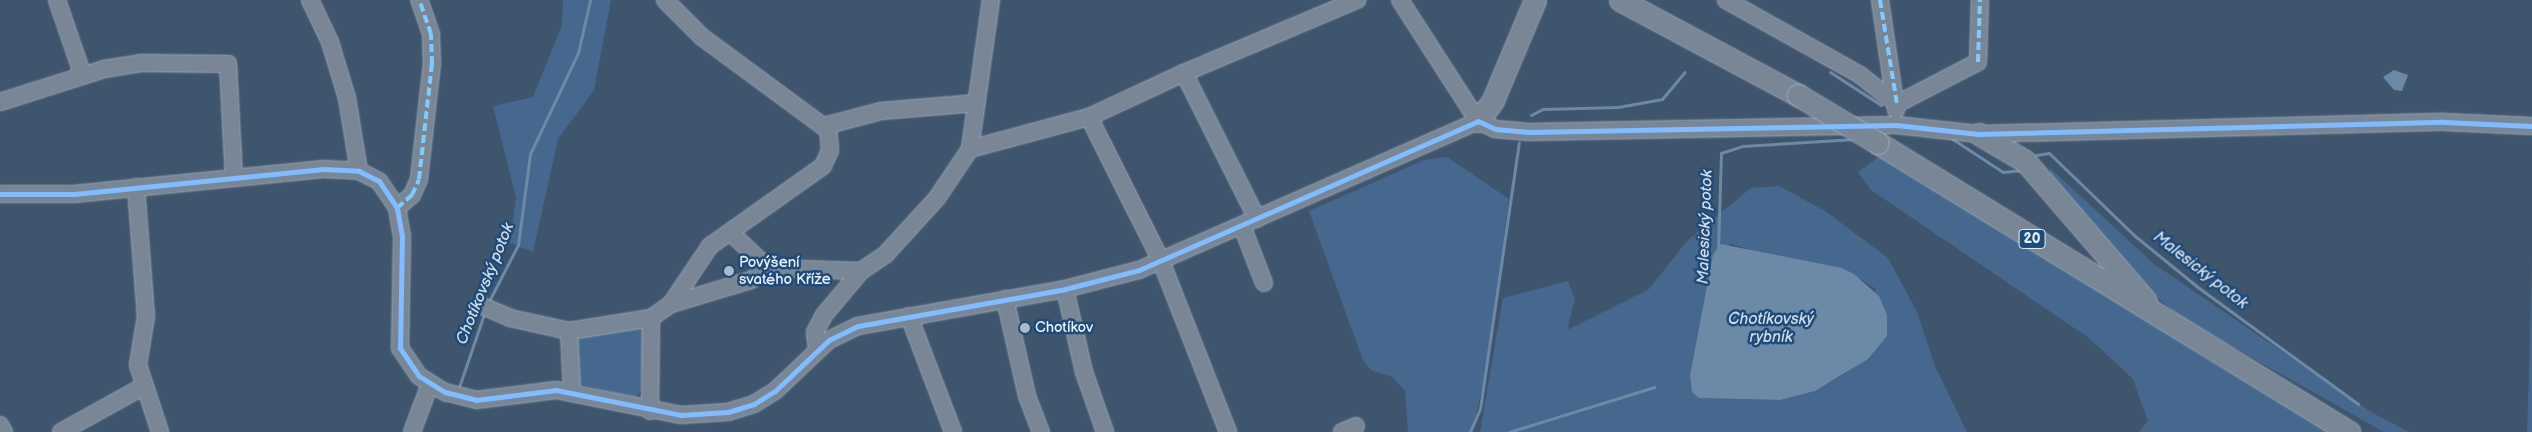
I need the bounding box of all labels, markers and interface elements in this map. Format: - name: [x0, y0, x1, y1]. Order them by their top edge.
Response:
- water label: Malesický potok: [1694, 169, 1718, 285]
- water label: Chotíkovský potok: [453, 220, 519, 348]
- road number: 20: [2018, 228, 2046, 250]
- water label: Malesický potok: [2149, 228, 2251, 314]
- place label: Povýšení svatého Kříže: [739, 253, 831, 288]
- marker: Povýšení svatého Kříže: [723, 265, 735, 277]
- water label: Chotíkovský rybník: [1728, 310, 1814, 348]
- place label: Chotíkov: [1035, 319, 1093, 337]
- marker: Chotíkov: [1019, 322, 1031, 334]

